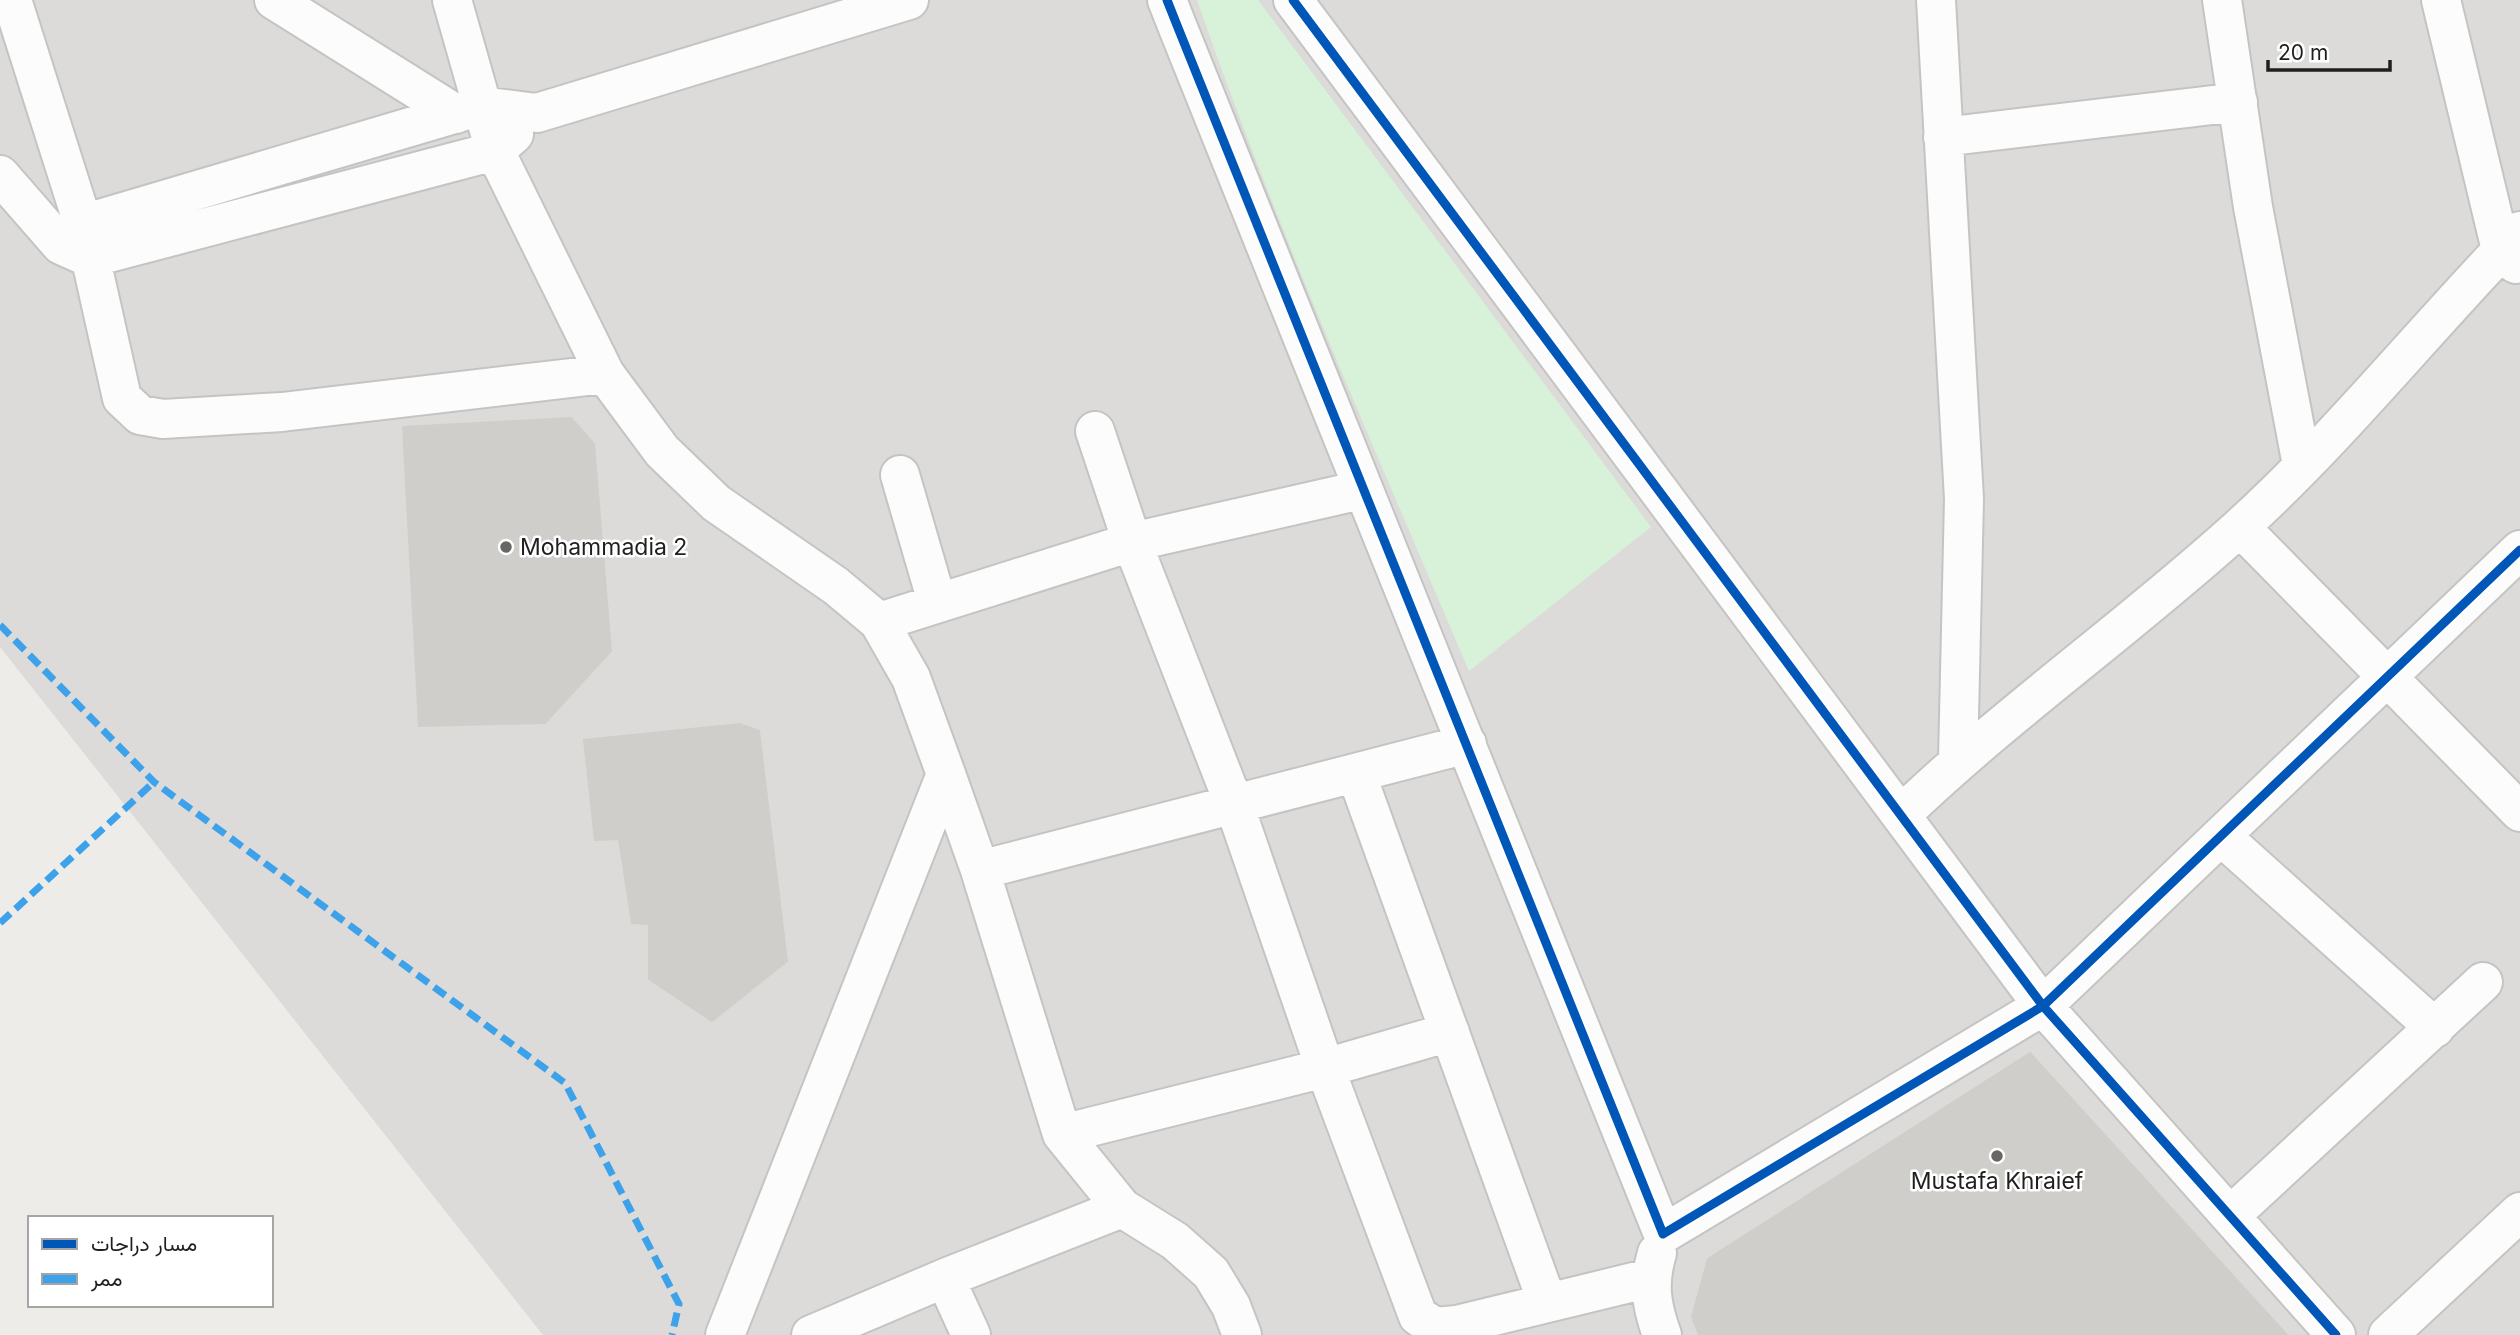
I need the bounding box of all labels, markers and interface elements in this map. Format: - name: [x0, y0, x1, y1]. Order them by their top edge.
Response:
- scale bar: [2268, 28, 2390, 72]
- text: 20 m: [2278, 40, 2328, 65]
- place label: Mohammadia 2: [520, 533, 687, 561]
- marker: Mohammadia 2: [498, 539, 514, 555]
- marker: Mustafa Khraief: [1989, 1148, 2005, 1164]
- place label: Mustafa Khraief: [1911, 1167, 2084, 1195]
- legend: [28, 1216, 273, 1307]
- text: مسار دراجات: [91, 1231, 197, 1257]
- text: ممر: [90, 1266, 122, 1292]

